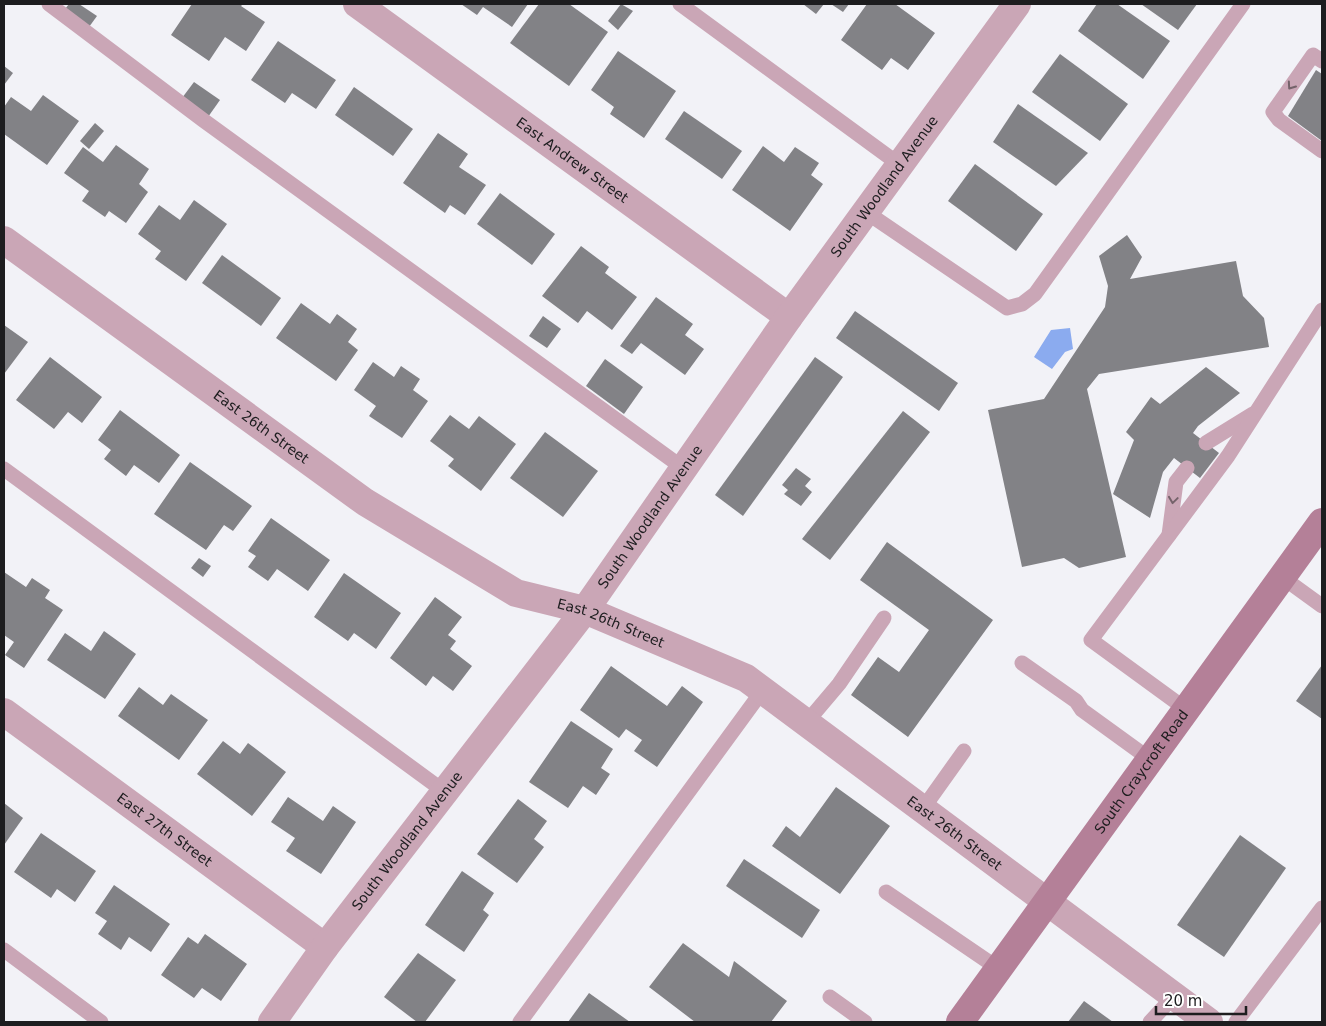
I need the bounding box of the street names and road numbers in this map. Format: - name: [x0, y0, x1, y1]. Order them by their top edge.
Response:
- street label: South Woodland Avenue: [827, 113, 941, 260]
- street label: East Andrew Street: [513, 114, 632, 206]
- street label: East 26th Street: [211, 387, 313, 467]
- street label: South Woodland Avenue: [594, 442, 705, 592]
- street label: East 26th Street: [556, 595, 667, 651]
- street label: South Craycroft Road: [1091, 707, 1191, 837]
- street label: South Woodland Avenue: [348, 768, 466, 913]
- street label: East 27th Street: [114, 789, 216, 870]
- street label: East 26th Street: [904, 793, 1005, 874]

